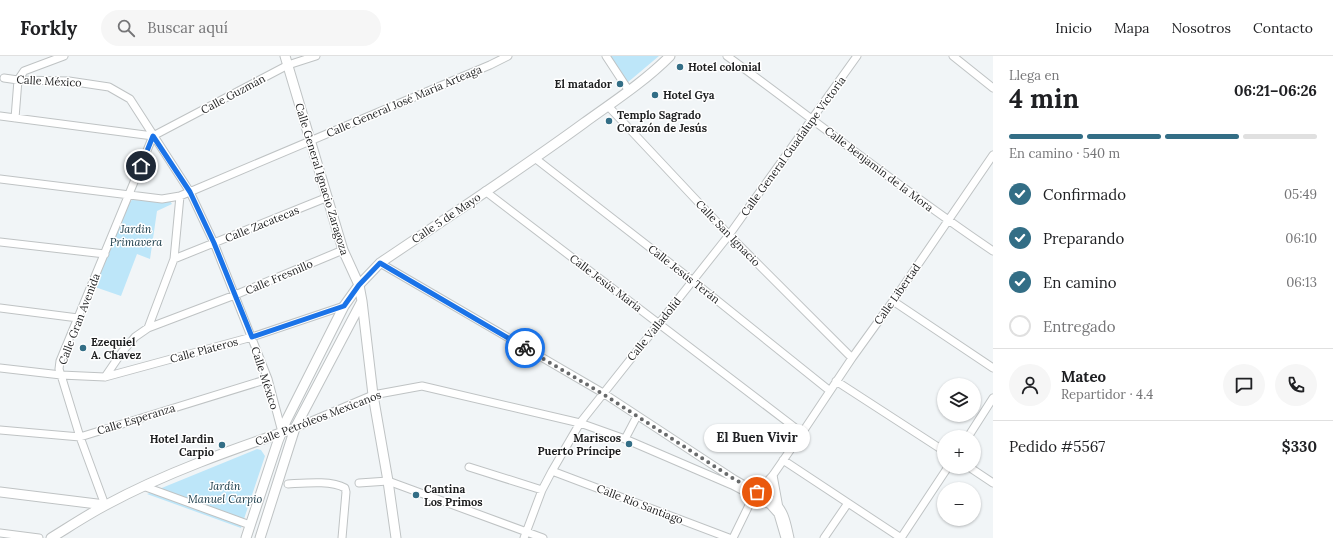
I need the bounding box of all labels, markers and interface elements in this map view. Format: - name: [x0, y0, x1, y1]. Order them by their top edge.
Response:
- search box: [101, 10, 381, 46]
- text: Forkly: [20, 16, 77, 40]
- icon: search: [115, 17, 137, 39]
- text: Buscar aquí: [147, 18, 228, 37]
- text: Inicio: [1055, 19, 1092, 37]
- text: Mapa: [1114, 19, 1150, 37]
- text: Nosotros: [1172, 19, 1231, 37]
- text: Contacto: [1253, 19, 1313, 37]
- place label: Hotel colonial: [688, 60, 762, 74]
- street label: Calle General José María Arteaga: [324, 62, 484, 140]
- marker: Hotel colonial: [675, 62, 685, 72]
- text: Llega en: [1009, 67, 1059, 84]
- street label: Calle Guzmán: [198, 71, 268, 117]
- street label: Calle México: [16, 72, 82, 90]
- street label: Calle General Guadalupe Victoria: [738, 73, 849, 219]
- place label: El matador: [555, 77, 613, 91]
- marker: El matador: [615, 79, 625, 89]
- text: 06:21–06:26: [1234, 81, 1317, 100]
- text: 4 min: [1009, 82, 1079, 115]
- place label: Hotel Gya: [663, 88, 715, 102]
- marker: Hotel Gya: [650, 90, 660, 100]
- street label: Calle General Ignacio Zaragoza: [292, 101, 352, 257]
- place label: Templo Sagrado Corazón de Jesús: [617, 108, 707, 135]
- marker: Templo Sagrado Corazón de Jesús: [604, 116, 614, 126]
- street label: Calle Benjamín de la Mora: [822, 124, 936, 215]
- text: En camino · 540 m: [1009, 145, 1120, 162]
- pin: [124, 149, 158, 183]
- icon: home: [130, 155, 152, 177]
- icon: check: [1009, 183, 1031, 205]
- text: Confirmado: [1043, 185, 1126, 204]
- text: 05:49: [1284, 186, 1317, 203]
- street label: Calle 5 de Mayo: [409, 190, 483, 246]
- street label: Calle San Ignacio: [693, 197, 763, 269]
- street label: Calle Zacatecas: [223, 203, 301, 245]
- park label: Jardin Primavera: [110, 222, 163, 249]
- icon: check: [1009, 227, 1031, 249]
- text: Preparando: [1043, 229, 1124, 248]
- text: 06:10: [1285, 230, 1317, 247]
- street label: Calle Jesús Terán: [645, 242, 723, 307]
- street label: Calle Jesús María: [567, 251, 645, 315]
- street label: Calle Fresnillo: [243, 256, 315, 298]
- street label: Calle Libertad: [871, 260, 923, 327]
- street label: Calle Gran Avenida: [55, 271, 103, 367]
- icon: check: [1009, 271, 1031, 293]
- text: En camino: [1043, 273, 1117, 292]
- text: 06:13: [1286, 274, 1317, 291]
- street label: Calle Valladolid: [624, 294, 684, 364]
- text: Entregado: [1043, 317, 1115, 336]
- courier: [505, 328, 545, 368]
- street label: Calle Plateros: [168, 334, 240, 366]
- place label: Ezequiel A. Chavez: [91, 335, 142, 362]
- icon: bike: [514, 337, 536, 359]
- marker: Ezequiel A. Chavez: [78, 343, 88, 353]
- street label: Calle México: [248, 345, 282, 411]
- button: person: [1009, 364, 1051, 406]
- button: chat: [1223, 364, 1265, 406]
- button: phone: [1275, 364, 1317, 406]
- text: Mateo: [1061, 367, 1106, 386]
- map controls: [937, 378, 981, 526]
- button: layers: [937, 378, 981, 422]
- text: Repartidor · 4.4: [1061, 386, 1153, 403]
- street label: Calle Petróleos Mexicanos: [253, 387, 383, 449]
- street label: Calle Esperanza: [95, 400, 177, 438]
- callout: El Buen Vivir: [704, 424, 810, 452]
- text: El Buen Vivir: [716, 429, 798, 446]
- button: +: [937, 430, 981, 474]
- place label: Mariscos Puerto Príncipe: [538, 431, 621, 458]
- place label: Hotel Jardin Carpio: [150, 432, 214, 459]
- text: Pedido #5567: [1009, 437, 1105, 456]
- text: $330: [1282, 437, 1317, 456]
- marker: Mariscos Puerto Príncipe: [624, 439, 634, 449]
- marker: Hotel Jardin Carpio: [217, 440, 227, 450]
- pin: [740, 475, 774, 509]
- park label: Jardin Manuel Carpio: [188, 479, 263, 506]
- street label: Calle Río Santiago: [595, 481, 685, 527]
- icon: bag: [746, 481, 768, 503]
- place label: Cantina Los Primos: [424, 482, 483, 509]
- button: −: [937, 482, 981, 526]
- marker: Cantina Los Primos: [411, 490, 421, 500]

